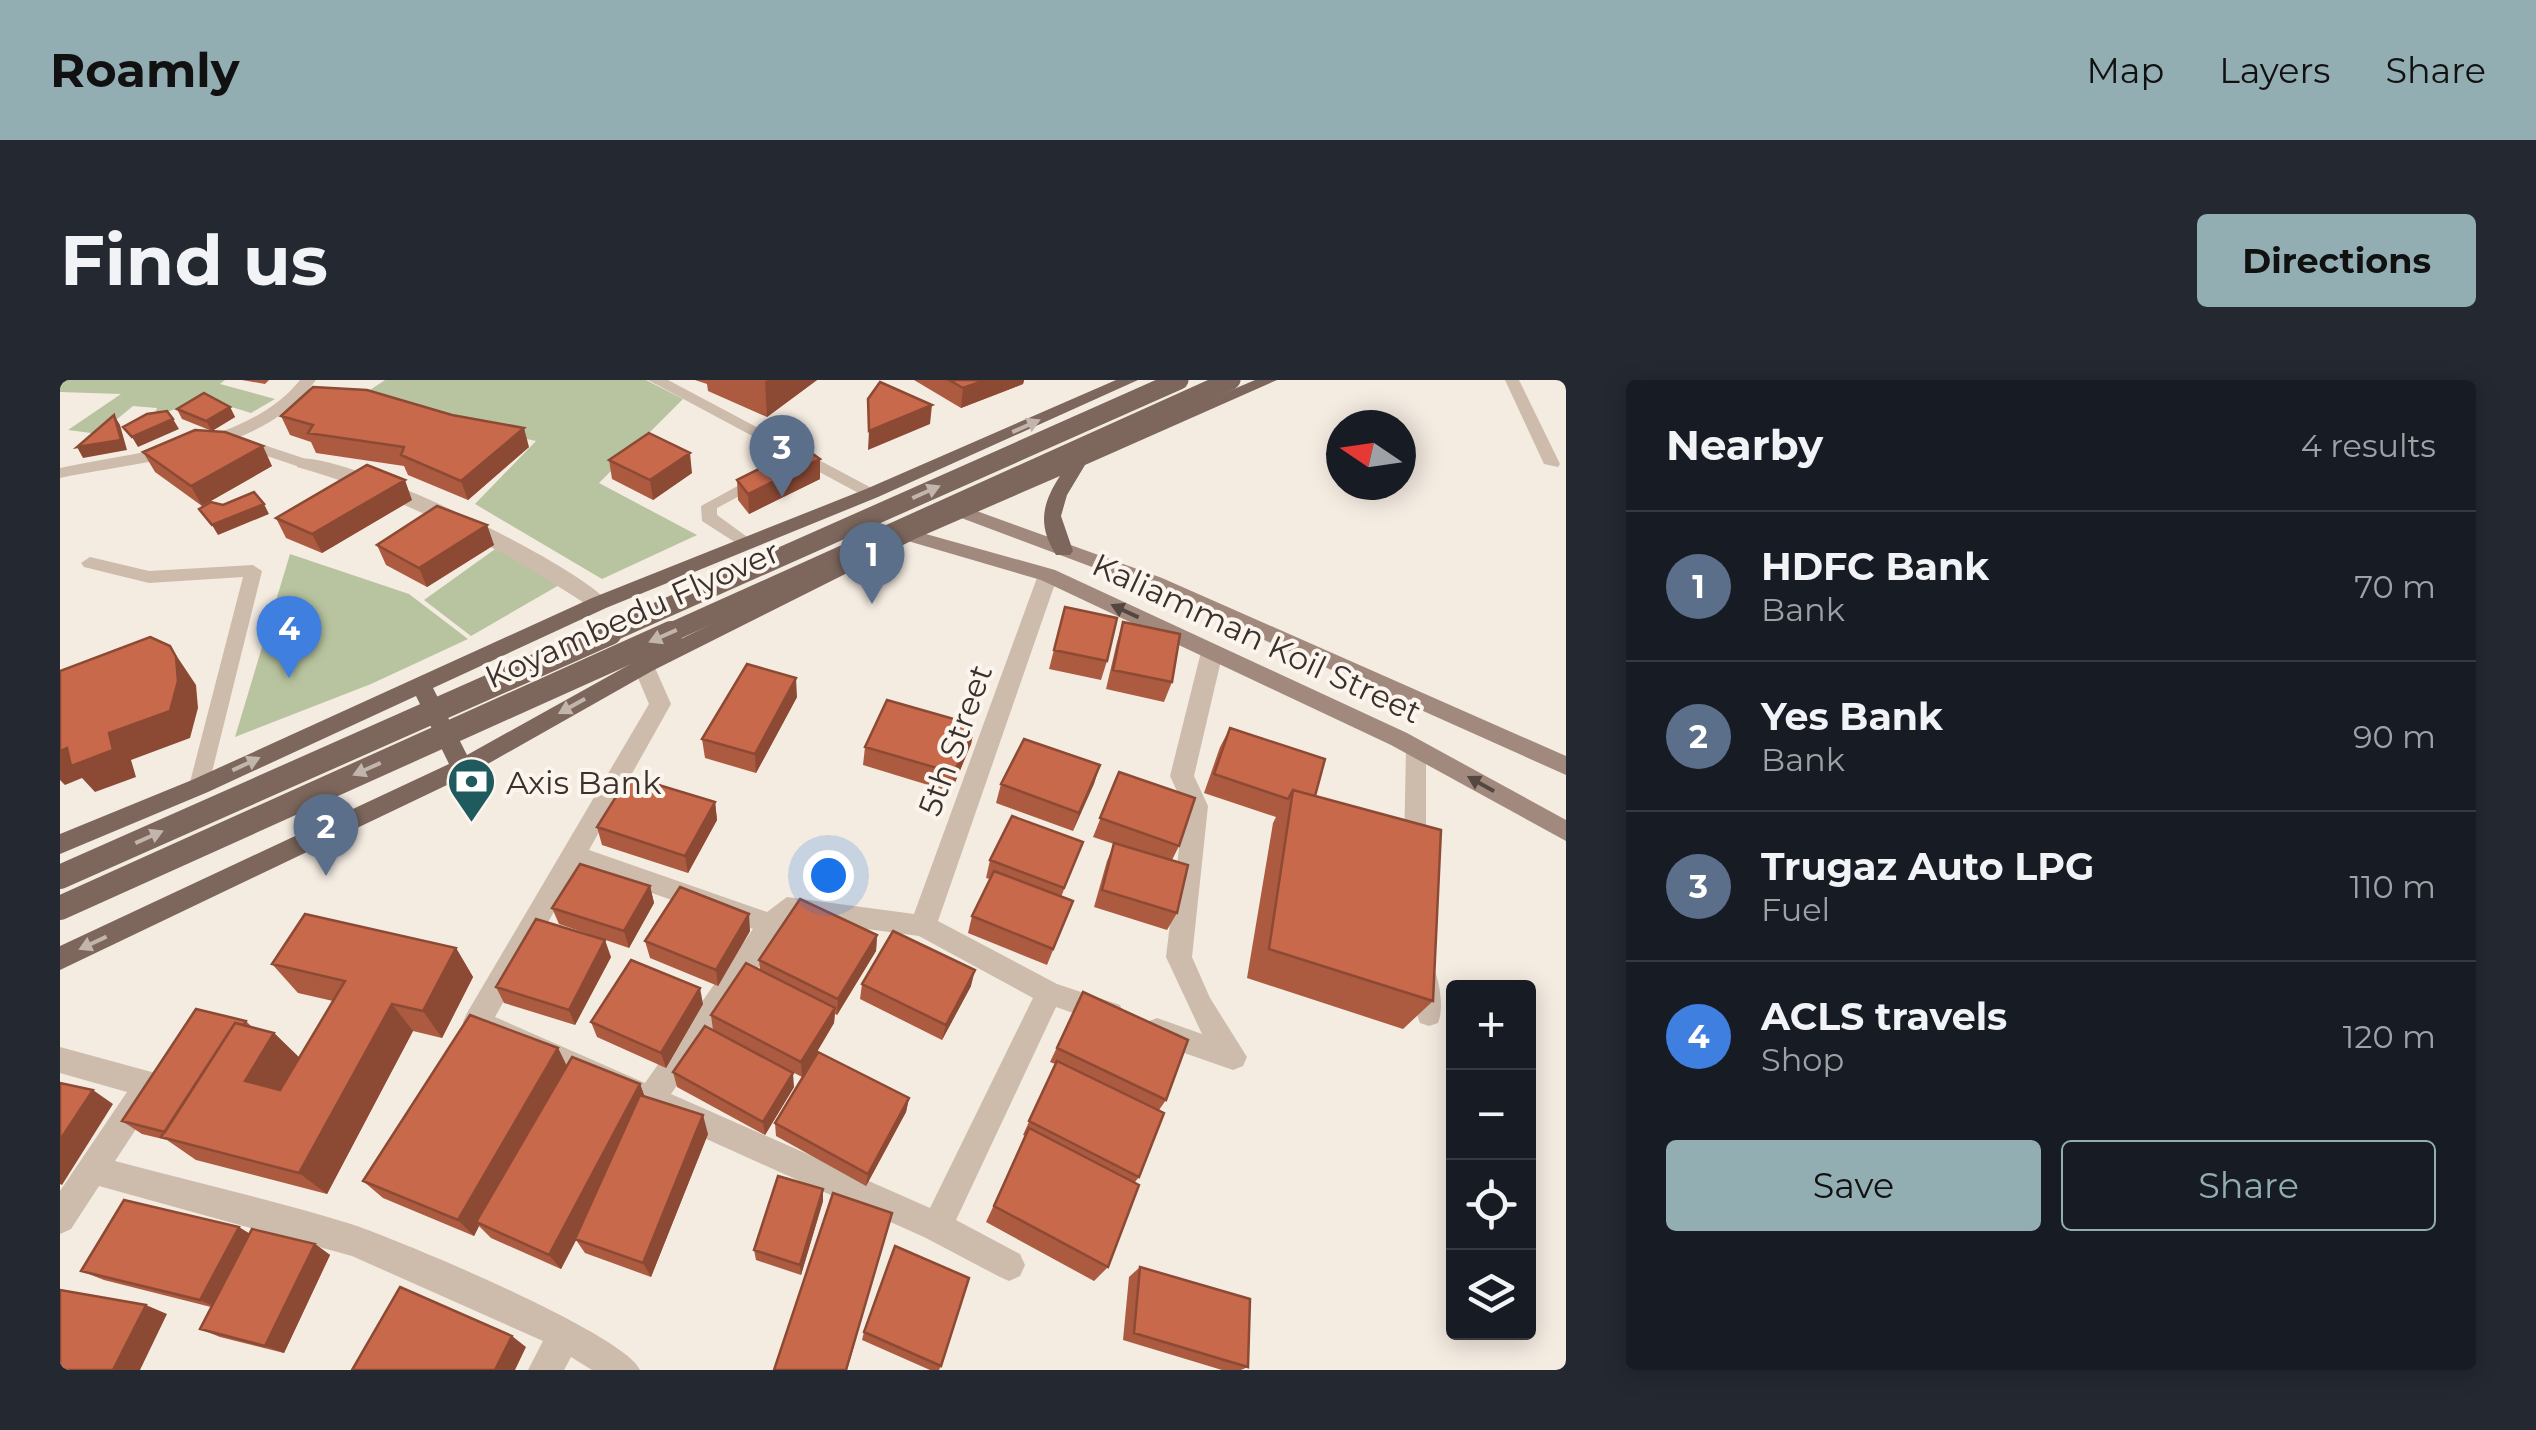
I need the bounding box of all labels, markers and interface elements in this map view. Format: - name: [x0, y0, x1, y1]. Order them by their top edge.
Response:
- text: Roamly: [50, 41, 239, 99]
- text: Map: [2086, 49, 2164, 92]
- text: Layers: [2219, 49, 2330, 92]
- text: Share: [2385, 49, 2486, 92]
- button: Directions: [2197, 214, 2476, 307]
- text: Find us: [60, 217, 328, 303]
- north arrow: [1326, 410, 1416, 500]
- pin: 3: [750, 414, 814, 497]
- one-way arrow: [1011, 418, 1041, 434]
- text: Nearby: [1666, 419, 1823, 471]
- text: 4 results: [2301, 426, 2436, 465]
- one-way arrow: [911, 484, 941, 500]
- pin: 1: [840, 522, 904, 604]
- street label: Koyambedu Flyover: [479, 532, 785, 696]
- text: HDFC Bank: [1761, 543, 1989, 590]
- street label: Kaliamman Koil Street: [1086, 545, 1428, 731]
- text: 1: [1692, 567, 1705, 606]
- text: 70 m: [2354, 567, 2436, 606]
- text: Bank: [1761, 590, 1845, 629]
- pin: 4: [256, 596, 322, 678]
- one-way arrow: [1110, 603, 1139, 620]
- one-way arrow: [648, 627, 677, 644]
- street label: 5th Street: [910, 659, 1000, 821]
- text: Yes Bank: [1761, 693, 1943, 740]
- one-way arrow: [558, 697, 586, 715]
- text: 2: [1689, 717, 1708, 756]
- text: 90 m: [2353, 717, 2436, 756]
- text: Bank: [1761, 740, 1845, 779]
- one-way arrow: [232, 756, 261, 773]
- bank icon: Axis Bank: [445, 756, 497, 824]
- one-way arrow: [352, 761, 381, 778]
- place label: Axis Bank: [506, 763, 661, 802]
- one-way arrow: [1466, 775, 1495, 792]
- pin: 2: [294, 794, 358, 876]
- one-way arrow: [134, 829, 164, 845]
- text: Trugaz Auto LPG: [1761, 843, 2094, 890]
- your location: [803, 850, 854, 901]
- text: 3: [1689, 867, 1708, 906]
- text: 110 m: [2349, 867, 2436, 906]
- text: Fuel: [1761, 890, 1830, 929]
- one-way arrow: [78, 935, 107, 952]
- map controls: [1446, 980, 1536, 1340]
- button: +: [1446, 980, 1536, 1070]
- text: ACLS travels: [1761, 993, 2007, 1040]
- text: 4: [1687, 1017, 1710, 1056]
- text: 120 m: [2343, 1017, 2436, 1056]
- text: Shop: [1761, 1040, 1844, 1079]
- button: −: [1446, 1070, 1536, 1160]
- button: Save: [1666, 1140, 2041, 1231]
- button: Share: [2061, 1140, 2436, 1231]
- button: locate: [1446, 1160, 1536, 1250]
- button: layers: [1446, 1250, 1536, 1340]

